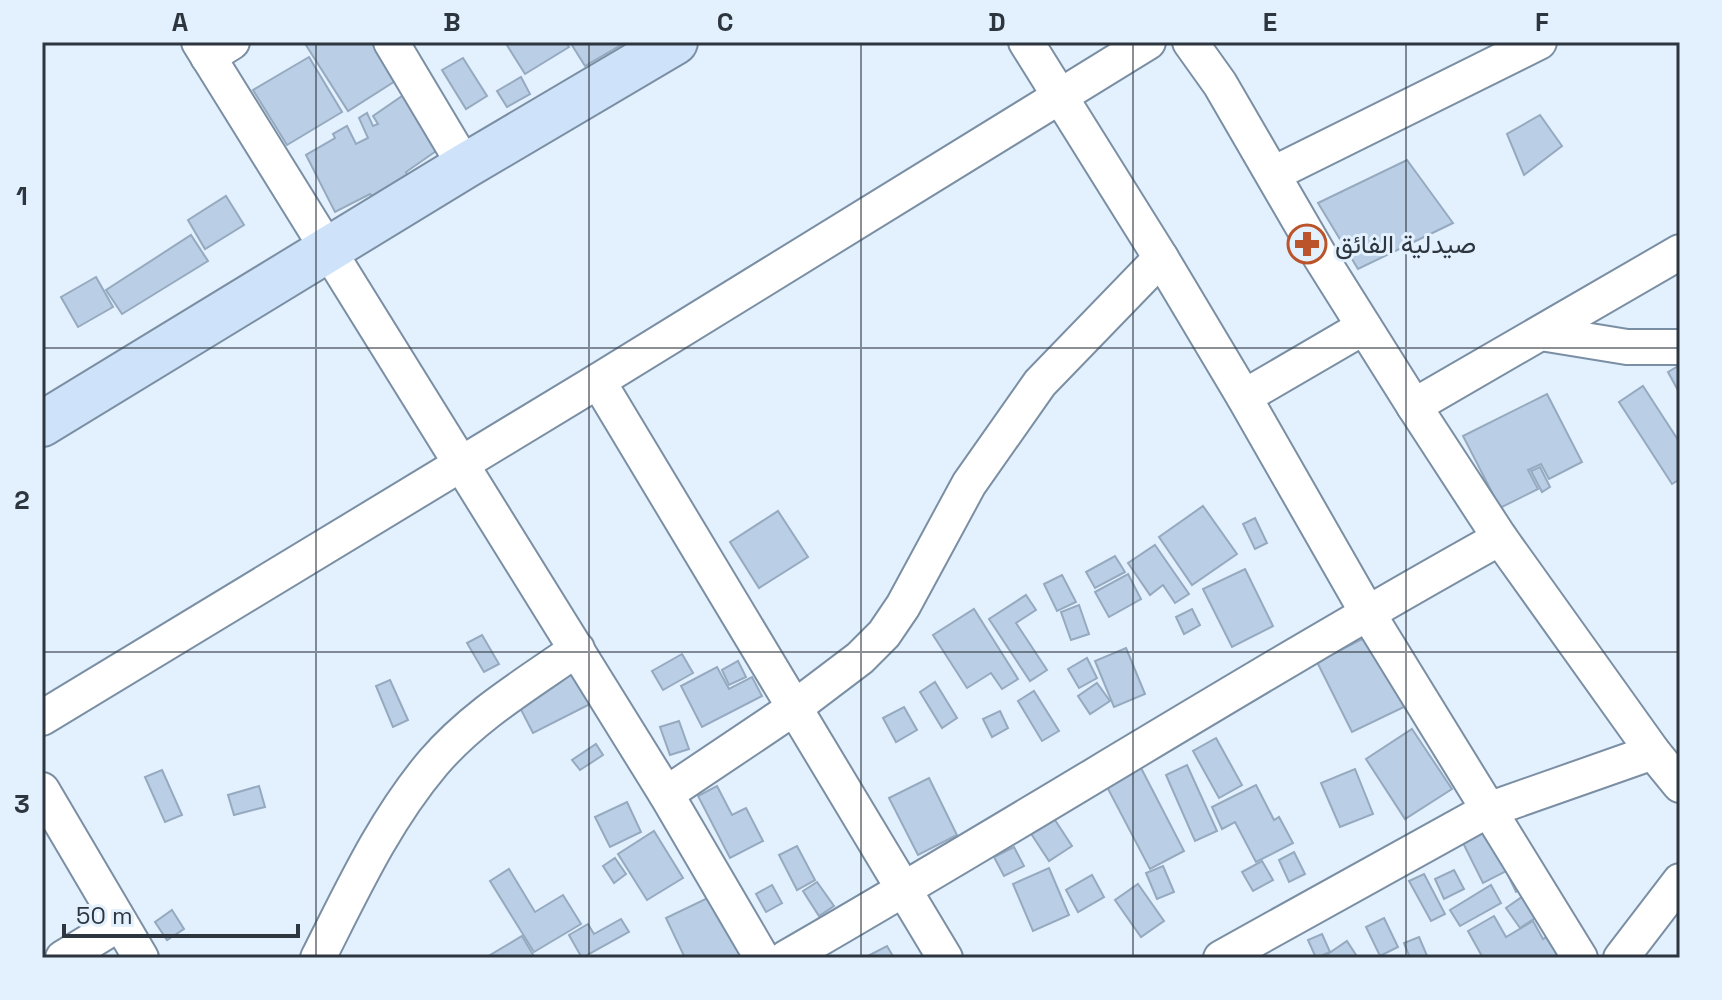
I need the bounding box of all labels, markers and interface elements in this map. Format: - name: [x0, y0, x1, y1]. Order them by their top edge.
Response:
- text: A: [172, 5, 189, 39]
- text: B: [443, 5, 461, 39]
- text: C: [717, 5, 733, 39]
- text: D: [988, 5, 1006, 39]
- text: E: [1263, 5, 1277, 39]
- text: F: [1535, 5, 1549, 39]
- text: 1: [16, 179, 28, 213]
- pharmacy icon: صيدلية الفائق: [1286, 223, 1328, 265]
- place label: صيدلية الفائق: [1335, 227, 1476, 261]
- text: 2: [14, 483, 30, 517]
- text: 3: [14, 787, 30, 821]
- scale bar: [64, 888, 298, 938]
- text: 50 m: [76, 900, 133, 931]

